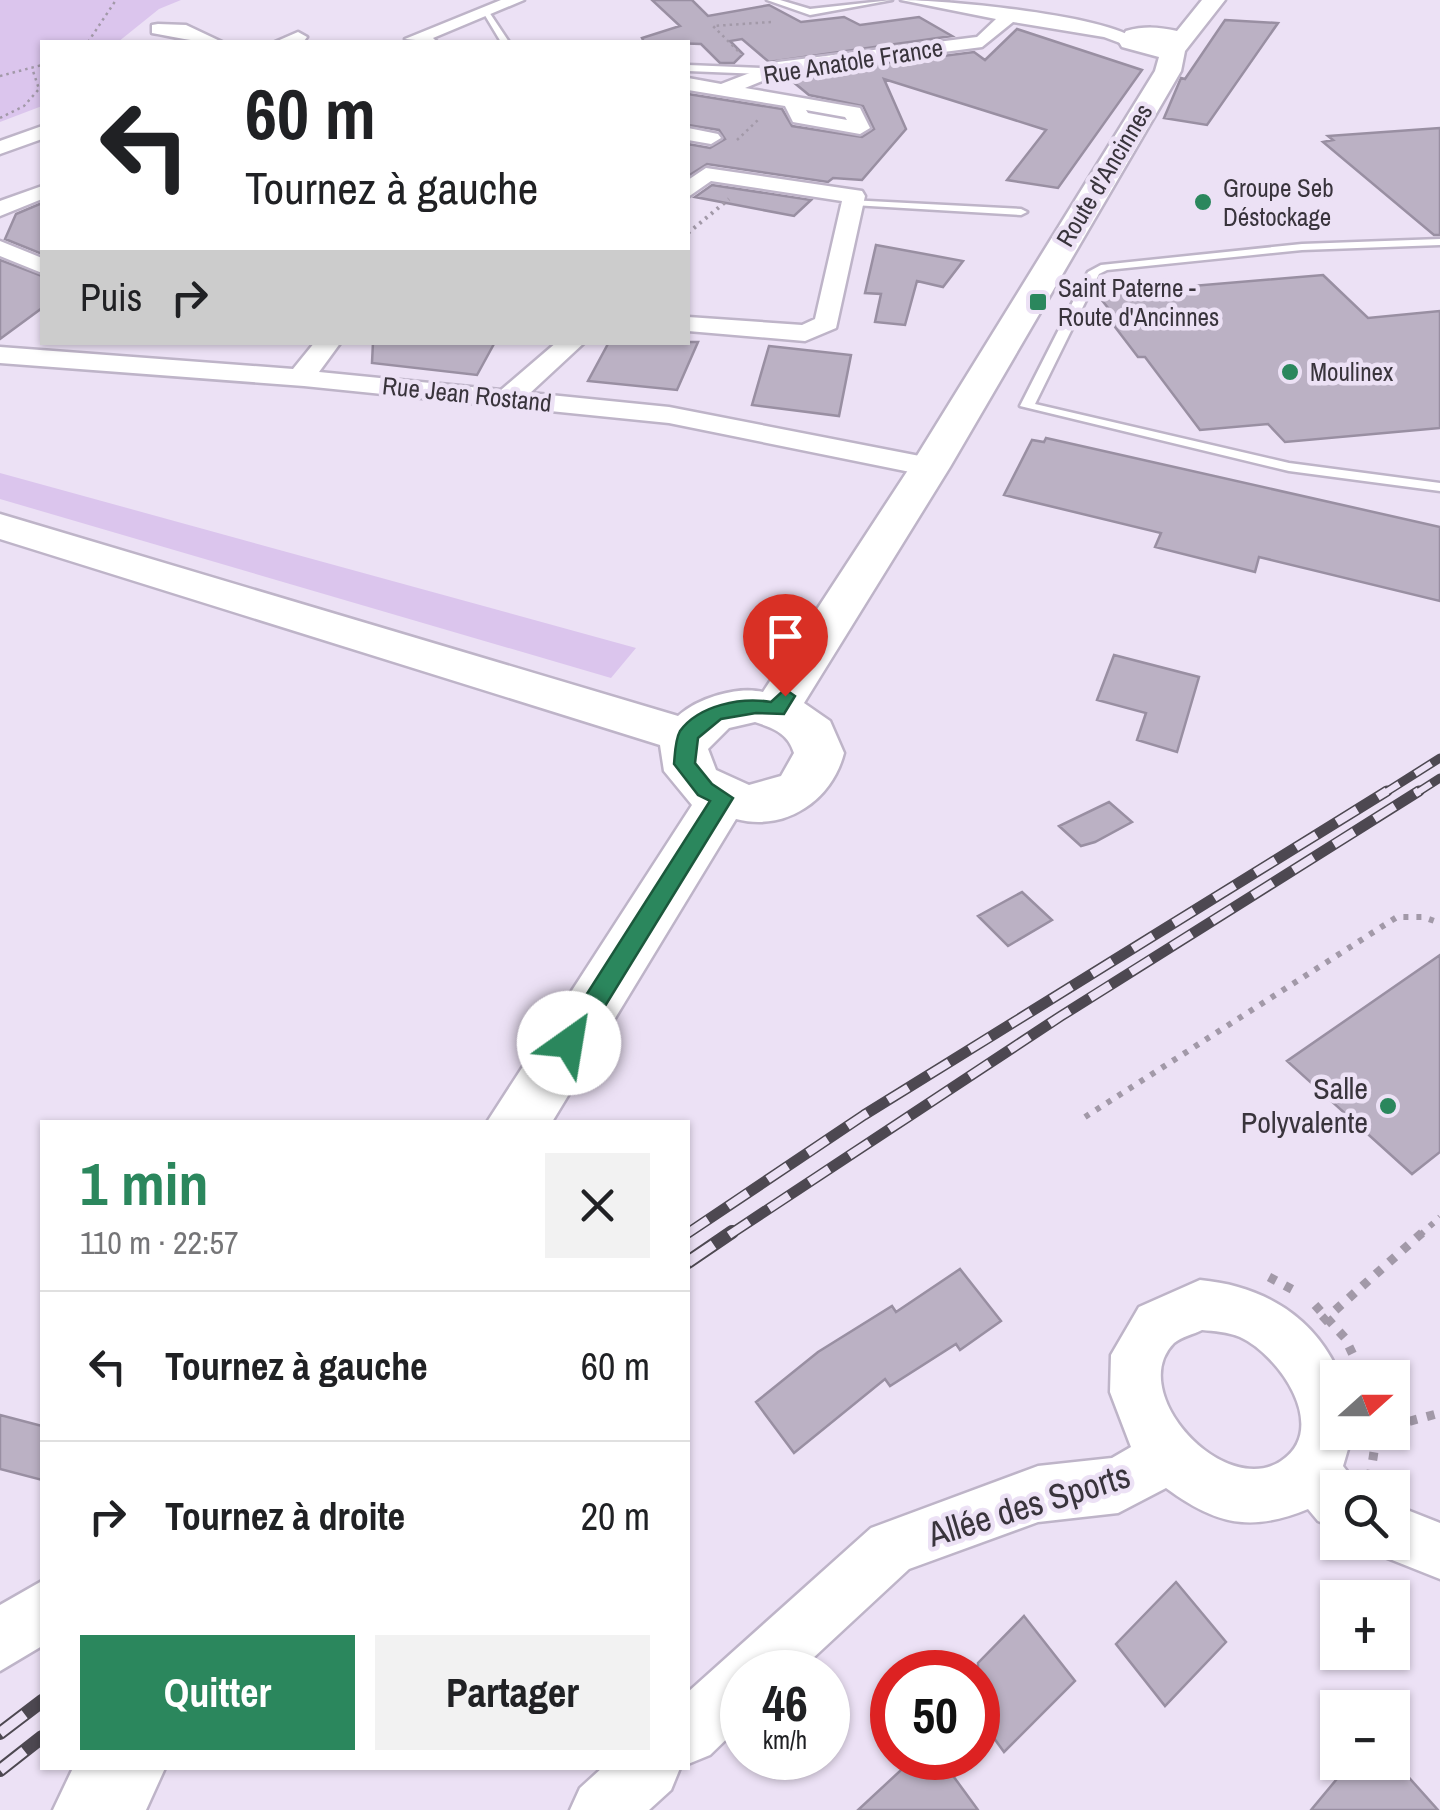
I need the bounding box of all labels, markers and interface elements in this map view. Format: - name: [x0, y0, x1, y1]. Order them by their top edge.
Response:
- street label: Rue Anatole France: [761, 30, 945, 92]
- text: 60 m: [245, 67, 376, 161]
- icon: left: [80, 80, 210, 210]
- street label: Route d'Ancinnes: [1048, 97, 1160, 253]
- text: Tournez à gauche: [245, 157, 538, 218]
- place label: Groupe Seb Déstockage: [1223, 171, 1334, 234]
- marker: Groupe Seb Déstockage: [1192, 191, 1214, 213]
- icon: right: [162, 270, 217, 325]
- place label: Saint Paterne - Route d'Ancinnes: [1058, 271, 1219, 334]
- text: Puis: [80, 272, 142, 323]
- marker: Saint Paterne - Route d'Ancinnes: [1027, 291, 1049, 313]
- place label: Moulinex: [1310, 355, 1394, 389]
- marker: Moulinex: [1279, 361, 1301, 383]
- street label: Rue Jean Rostand: [381, 368, 553, 420]
- pin: [743, 594, 828, 697]
- icon: arrive: [758, 609, 813, 664]
- position arrow: [517, 991, 621, 1095]
- place label: Salle Polyvalente: [1241, 1068, 1368, 1142]
- marker: Salle Polyvalente: [1377, 1095, 1399, 1117]
- text: 1 min: [80, 1143, 209, 1224]
- button: close: [545, 1153, 650, 1258]
- text: 110 m · 22:57: [80, 1221, 239, 1264]
- icon: left: [80, 1339, 135, 1394]
- text: Tournez à gauche: [165, 1341, 428, 1392]
- text: 60 m: [581, 1341, 650, 1392]
- north arrow: [1320, 1360, 1410, 1450]
- map controls: [1320, 1360, 1410, 1780]
- street label: Allée des Sports: [921, 1451, 1136, 1558]
- button: search: [1320, 1470, 1410, 1560]
- icon: right: [80, 1489, 135, 1544]
- text: Tournez à droite: [165, 1491, 405, 1542]
- text: 20 m: [581, 1491, 650, 1542]
- button: +: [1320, 1580, 1410, 1670]
- button: Quitter: [80, 1635, 355, 1750]
- button: Partager: [375, 1635, 650, 1750]
- speed limit sign: 50: [870, 1650, 1000, 1780]
- text: 46: [762, 1669, 808, 1737]
- button: −: [1320, 1690, 1410, 1780]
- text: km/h: [763, 1723, 807, 1757]

